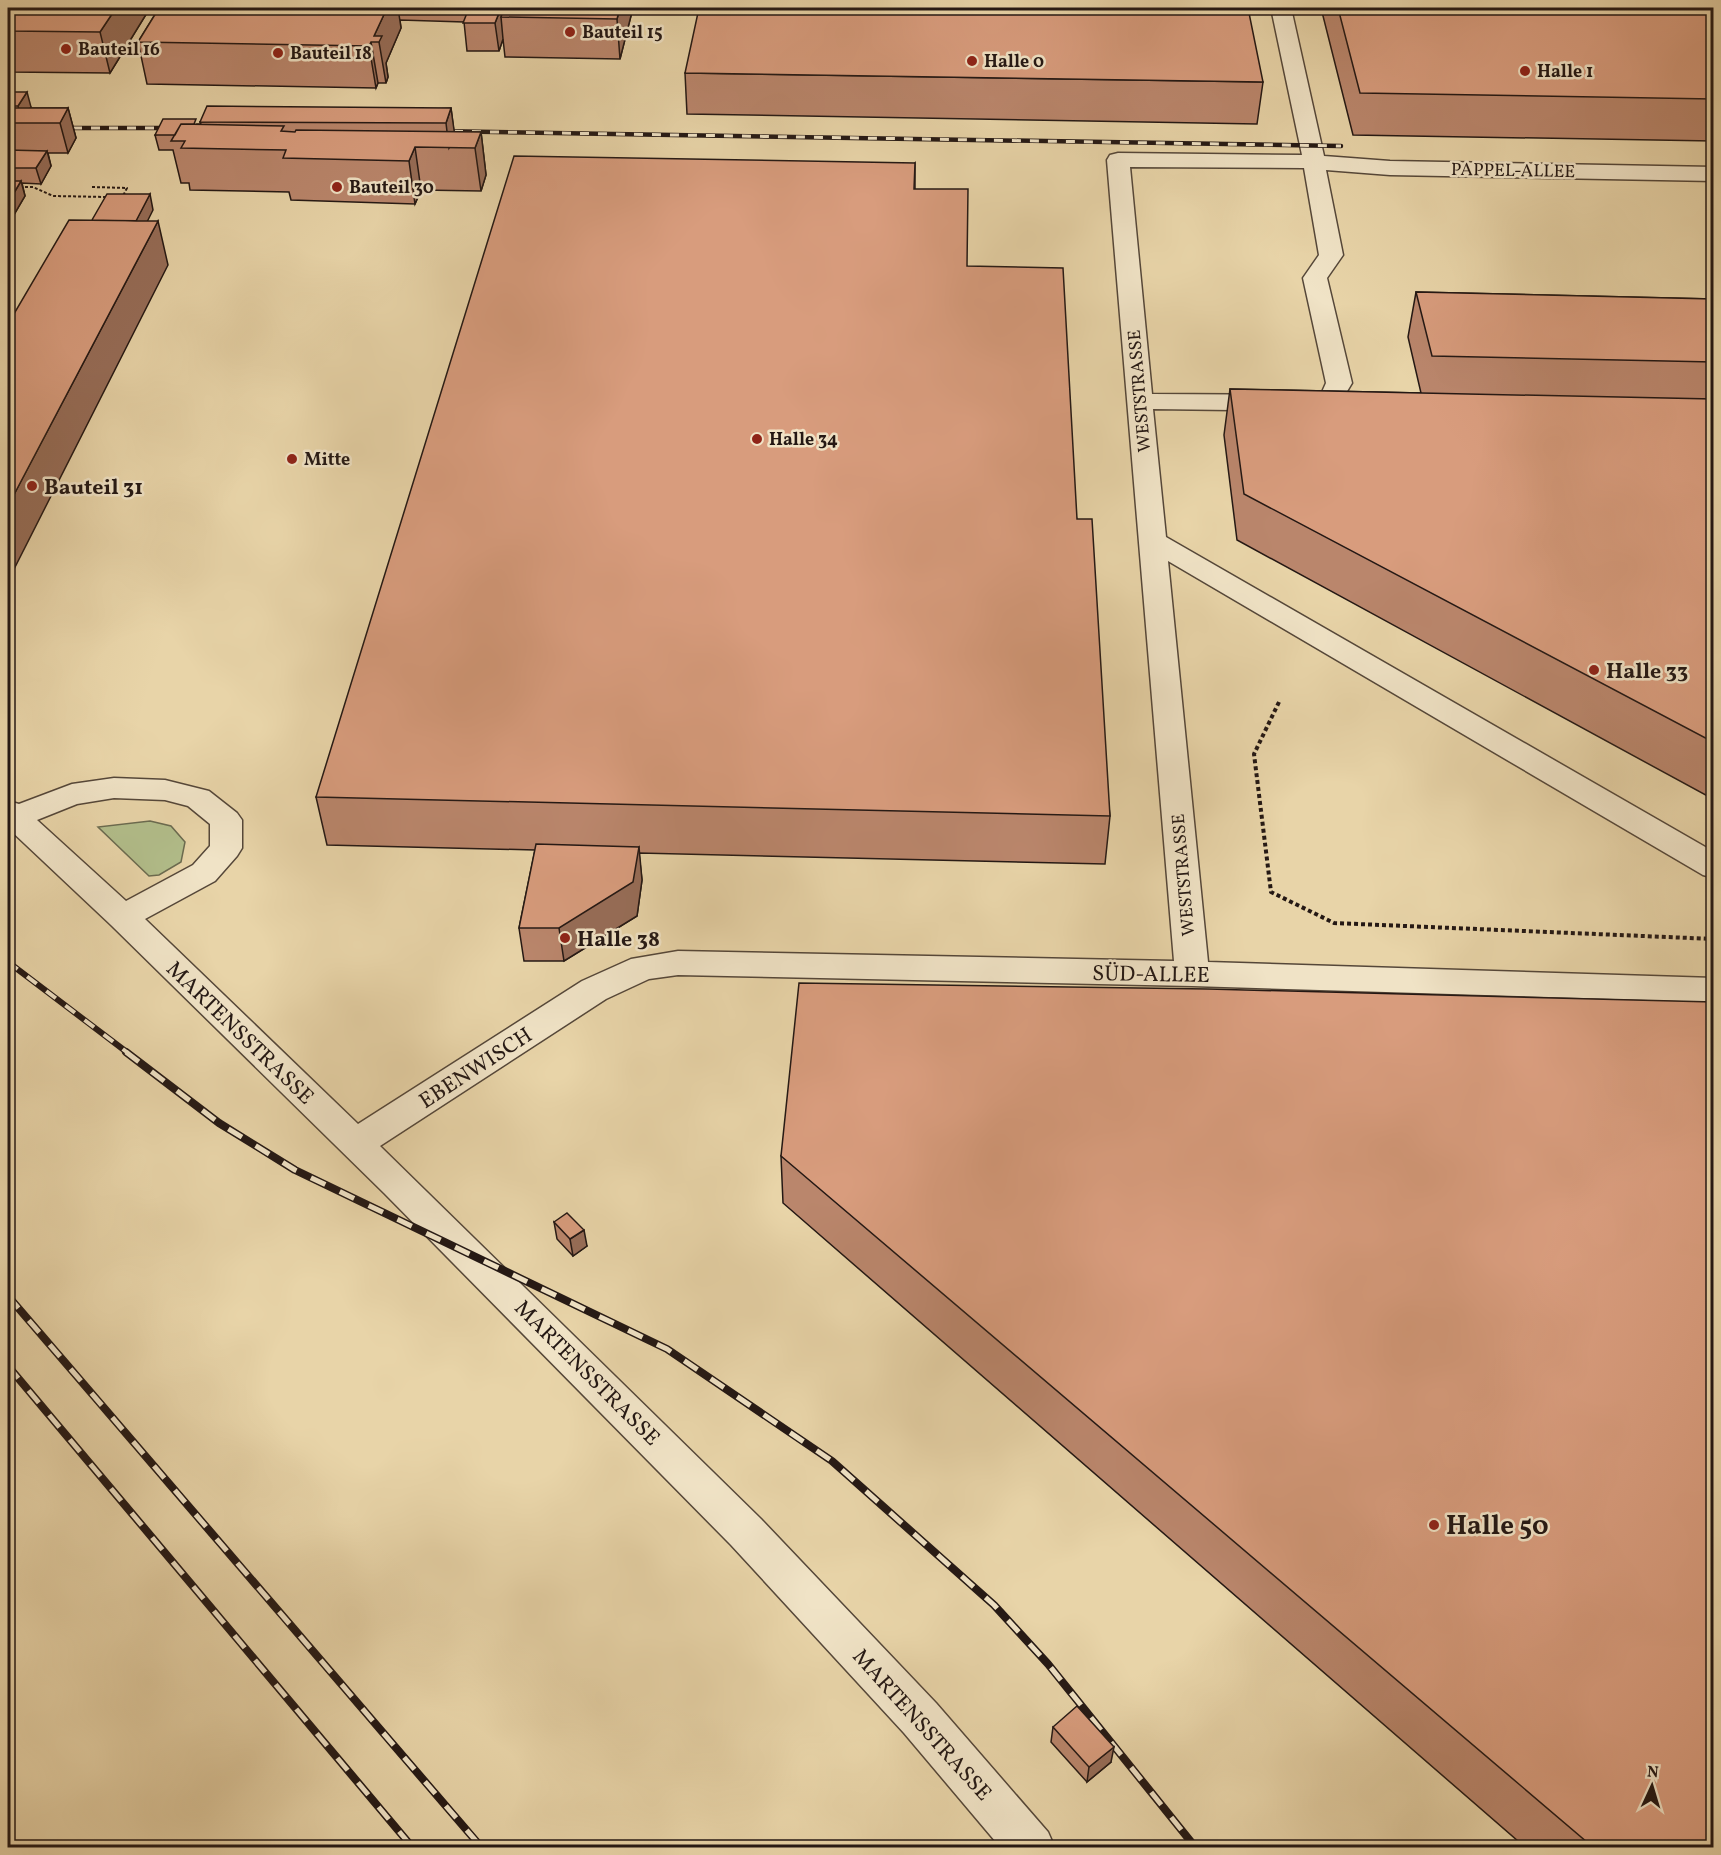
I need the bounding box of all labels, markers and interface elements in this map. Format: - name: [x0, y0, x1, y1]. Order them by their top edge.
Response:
- place label: Bauteil 15: [582, 21, 663, 46]
- marker: Bauteil 15: [563, 25, 577, 39]
- place label: Bauteil 16: [78, 38, 160, 63]
- marker: Bauteil 16: [59, 42, 73, 56]
- place label: Bauteil 18: [290, 42, 372, 67]
- marker: Bauteil 18: [271, 46, 285, 60]
- place label: Halle 0: [984, 50, 1044, 75]
- marker: Halle 0: [965, 54, 979, 68]
- place label: Halle 1: [1537, 60, 1593, 85]
- marker: Halle 1: [1518, 64, 1532, 78]
- street label: PAPPEL-ALLEE: [1451, 158, 1575, 185]
- place label: Bauteil 30: [349, 176, 434, 201]
- marker: Bauteil 30: [330, 180, 344, 194]
- street label: WESTSTRASSE: [1123, 328, 1158, 453]
- place label: Halle 34: [769, 428, 838, 453]
- marker: Halle 34: [750, 432, 764, 446]
- place label: Mitte: [304, 448, 350, 473]
- marker: Mitte: [285, 452, 299, 466]
- place label: Bauteil 31: [44, 473, 143, 504]
- marker: Bauteil 31: [25, 479, 39, 493]
- place label: Halle 33: [1606, 657, 1688, 688]
- marker: Halle 33: [1587, 663, 1601, 677]
- street label: WESTSTRASSE: [1167, 812, 1202, 937]
- place label: Halle 38: [577, 925, 660, 956]
- marker: Halle 38: [558, 931, 572, 945]
- street label: MARTENSSTRASSE: [158, 955, 320, 1113]
- street label: SÜD-ALLEE: [1092, 959, 1210, 992]
- street label: EBENWISCH: [414, 1021, 539, 1117]
- street label: MARTENSSTRASSE: [506, 1294, 666, 1454]
- place label: Halle 50: [1446, 1508, 1549, 1546]
- marker: Halle 50: [1427, 1518, 1441, 1532]
- street label: MARTENSSTRASSE: [844, 1643, 998, 1809]
- north arrow: [1622, 1756, 1682, 1816]
- text: N: [1646, 1762, 1660, 1784]

